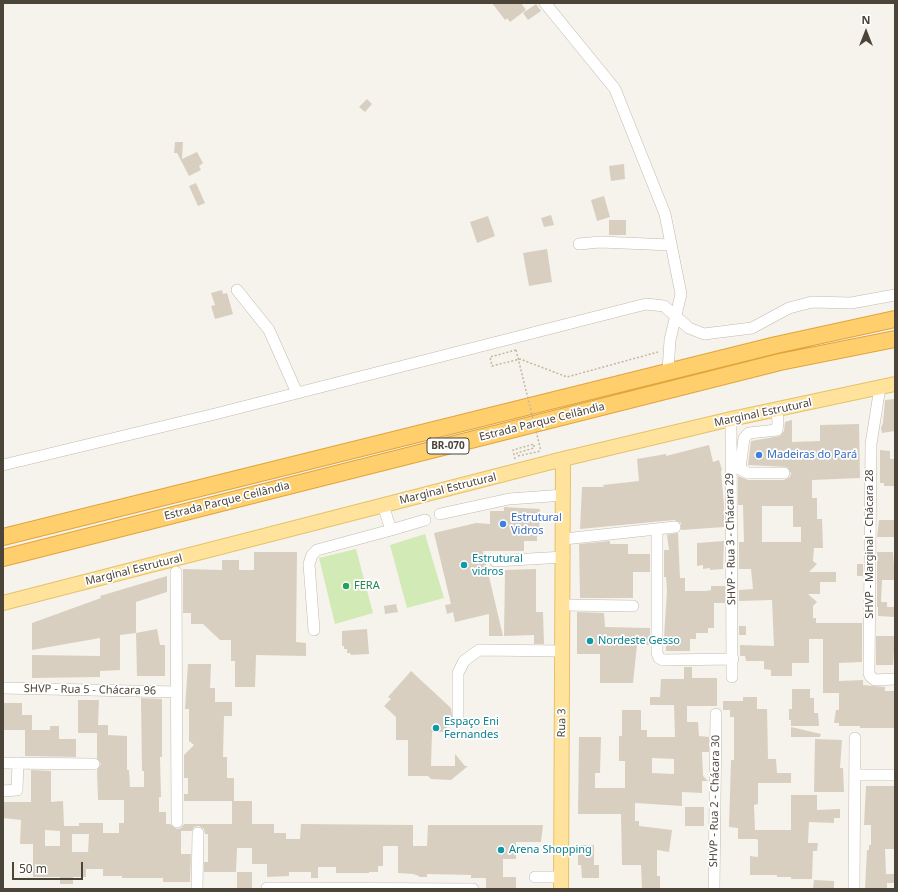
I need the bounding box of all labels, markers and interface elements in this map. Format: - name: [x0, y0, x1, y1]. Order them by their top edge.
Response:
- north arrow: [846, 12, 886, 52]
- text: N: [862, 12, 870, 27]
- street label: Marginal Estrutural: [713, 396, 813, 430]
- street label: Estrada Parque Ceilândia: [478, 400, 606, 444]
- road number: BR-070: [427, 438, 469, 454]
- place label: Madeiras do Pará: [767, 448, 857, 462]
- marker: Madeiras do Pará: [754, 450, 764, 460]
- street label: SHVP - Marginal - Chácara 28: [863, 469, 877, 619]
- street label: Marginal Estrutural: [398, 471, 498, 507]
- street label: SHVP - Rua 3 - Chácara 29: [723, 473, 739, 605]
- street label: Estrada Parque Ceilândia: [163, 479, 291, 523]
- place label: Estrutural Vidros: [511, 511, 562, 537]
- marker: Estrutural Vidros: [498, 519, 508, 529]
- street label: Marginal Estrutural: [84, 552, 184, 588]
- place label: Estrutural vidros: [472, 552, 523, 578]
- marker: Estrutural vidros: [459, 560, 469, 570]
- place label: FERA: [354, 579, 380, 593]
- marker: FERA: [341, 581, 351, 591]
- place label: Nordeste Gesso: [598, 634, 680, 648]
- marker: Nordeste Gesso: [585, 636, 595, 646]
- street label: SHVP - Rua 5 - Chácara 96: [24, 682, 156, 698]
- street label: Rua 3: [555, 708, 569, 738]
- place label: Espaço Eni Fernandes: [444, 715, 499, 741]
- marker: Espaço Eni Fernandes: [431, 723, 441, 733]
- street label: SHVP - Rua 2 - Chácara 30: [707, 735, 723, 867]
- place label: Arena Shopping: [509, 843, 592, 857]
- marker: Arena Shopping: [496, 845, 506, 855]
- scale bar: [14, 854, 85, 880]
- text: 50 m: [19, 860, 47, 877]

